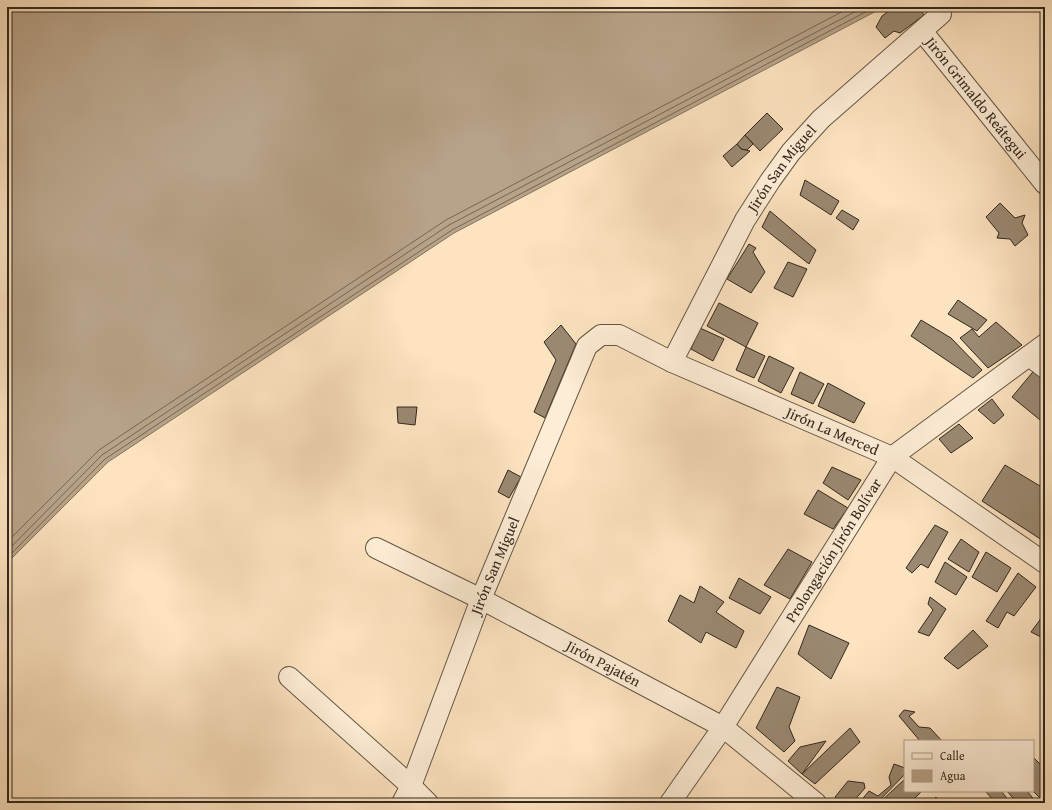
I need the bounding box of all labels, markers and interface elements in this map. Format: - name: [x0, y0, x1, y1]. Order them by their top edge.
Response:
- street label: Jirón Grimaldo Reátegui: [919, 31, 1032, 163]
- street label: Jirón San Miguel: [741, 120, 821, 218]
- street label: Jirón La Merced: [781, 401, 882, 460]
- street label: Prolongación Jirón Bolívar: [780, 474, 886, 626]
- street label: Jirón San Miguel: [464, 513, 524, 619]
- street label: Jirón Pajatén: [561, 634, 645, 692]
- legend: [904, 740, 1034, 792]
- text: Calle: [940, 747, 965, 764]
- text: Agua: [940, 767, 966, 784]

